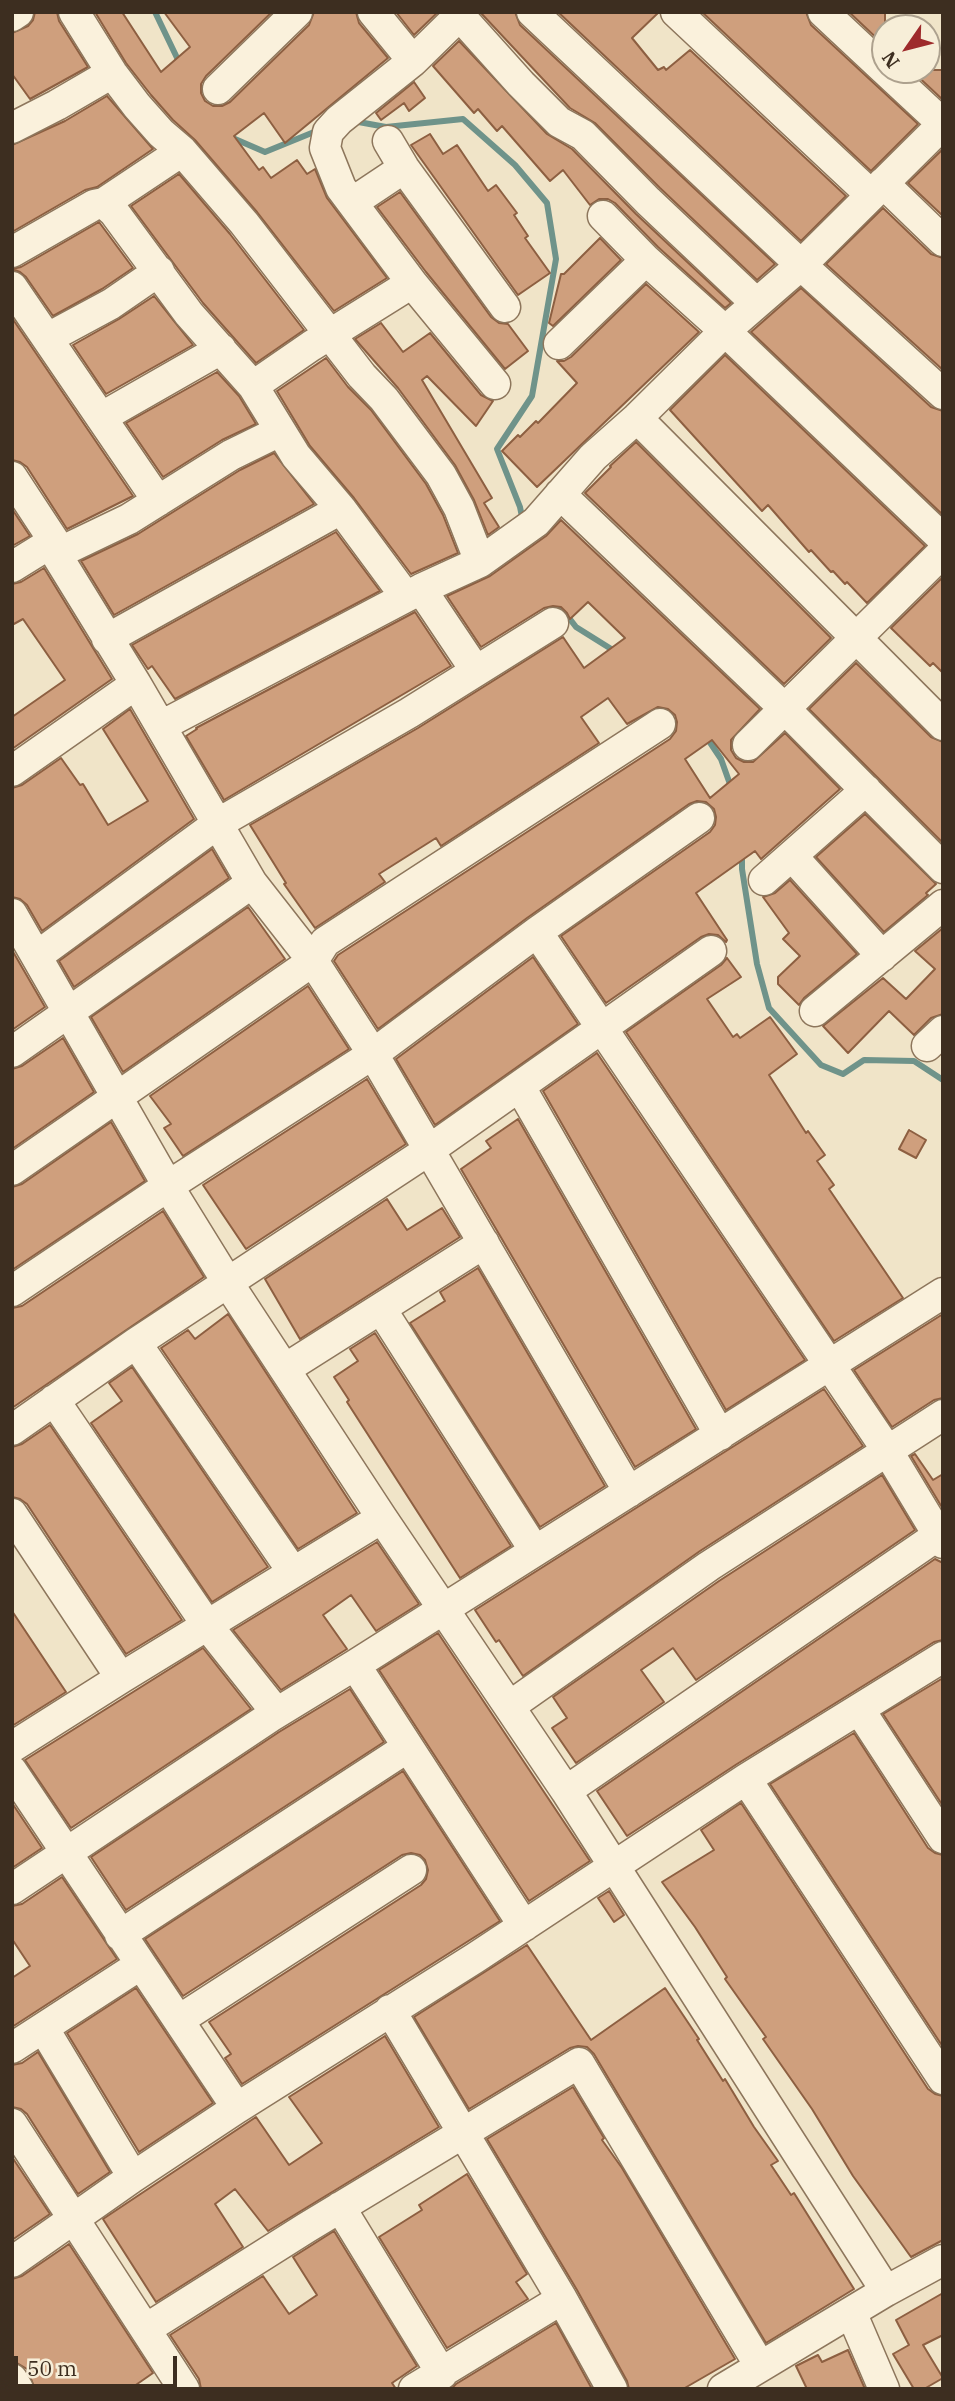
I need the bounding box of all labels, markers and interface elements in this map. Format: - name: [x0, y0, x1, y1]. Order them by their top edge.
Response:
- north arrow: [871, 14, 941, 84]
- text: N: [876, 47, 905, 73]
- scale bar: [18, 2342, 180, 2386]
- text: 50 m: [27, 2354, 77, 2382]

